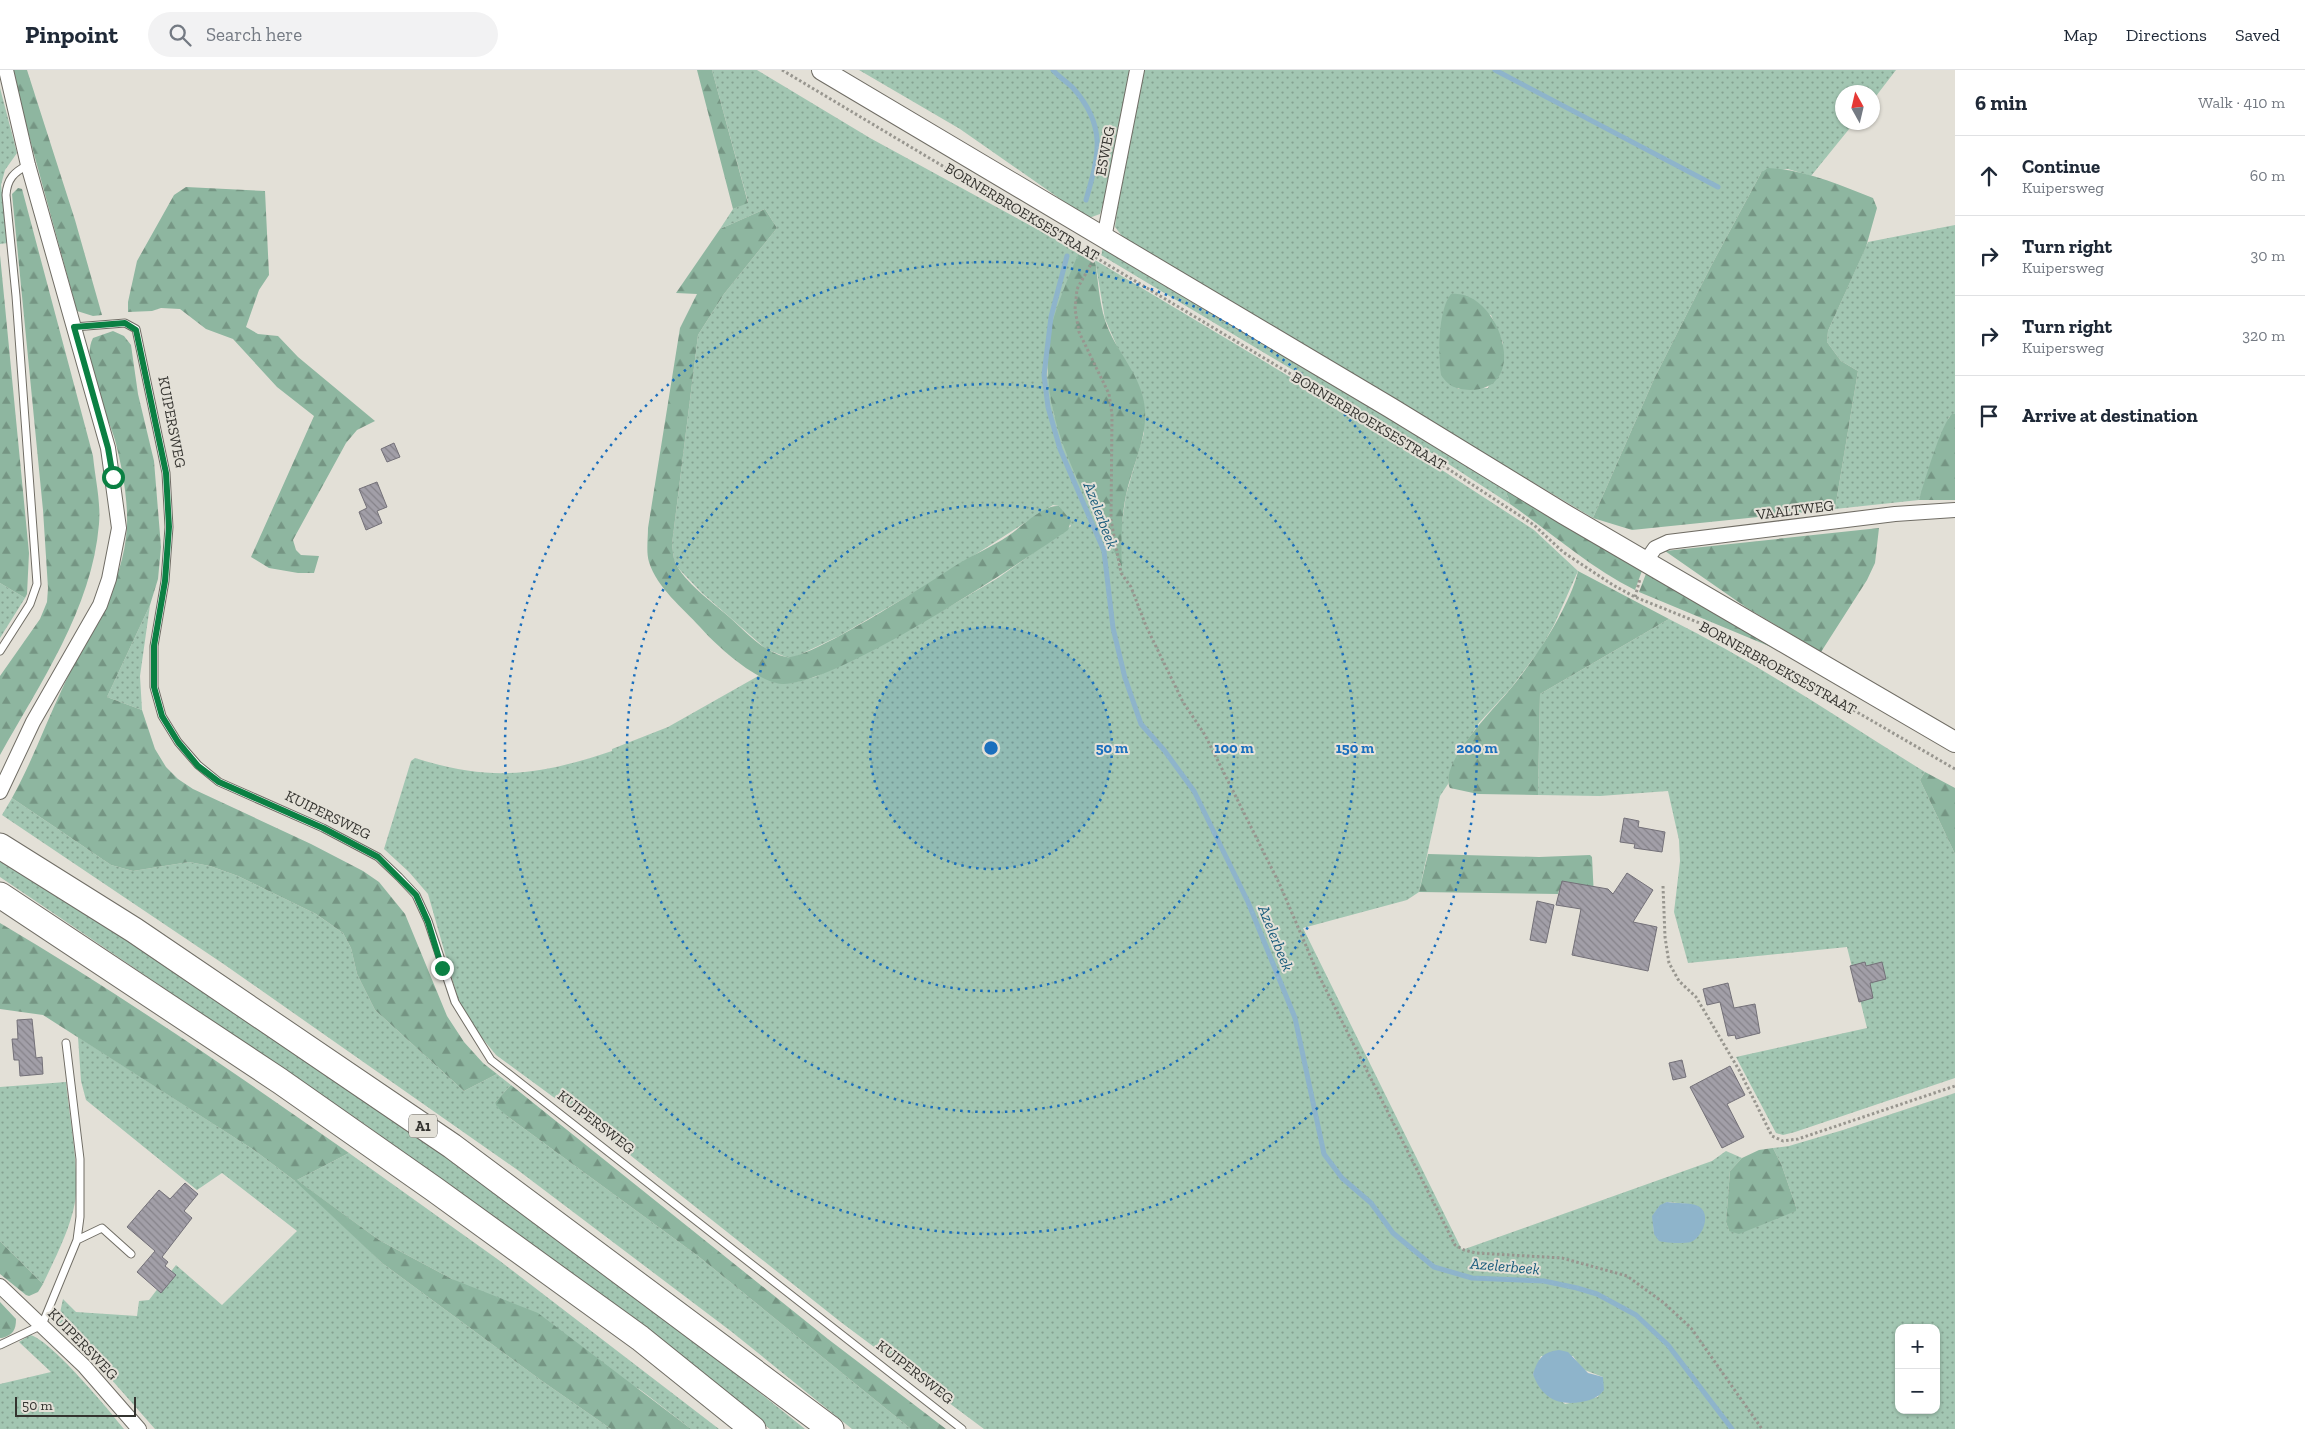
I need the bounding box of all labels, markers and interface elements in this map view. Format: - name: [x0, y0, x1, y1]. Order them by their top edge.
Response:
- search box: [148, 12, 498, 57]
- text: Pinpoint: [25, 20, 118, 49]
- icon: search: [166, 21, 194, 49]
- text: Search here: [206, 23, 302, 46]
- text: Map: [2063, 24, 2098, 46]
- text: Directions: [2126, 24, 2207, 46]
- text: Saved: [2235, 24, 2280, 46]
- north arrow: [1835, 85, 1880, 130]
- text: 6 min: [1975, 90, 2027, 115]
- text: Walk · 410 m: [2198, 93, 2285, 112]
- street label: ESWEG: [1091, 125, 1119, 177]
- text: Continue: [2022, 155, 2100, 178]
- street label: BORNERBROEKSESTRAAT: [942, 159, 1102, 265]
- icon: ahead: [1975, 162, 2003, 190]
- text: 60 m: [2250, 166, 2285, 185]
- text: Kuipersweg: [2022, 178, 2104, 197]
- text: Turn right: [2022, 235, 2112, 258]
- icon: right: [1975, 242, 2003, 270]
- text: 30 m: [2251, 246, 2285, 265]
- text: Kuipersweg: [2022, 258, 2104, 277]
- text: Turn right: [2022, 315, 2112, 338]
- icon: right: [1975, 322, 2003, 350]
- text: 320 m: [2242, 326, 2285, 345]
- text: Kuipersweg: [2022, 338, 2104, 357]
- street label: BORNERBROEKSESTRAAT: [1289, 368, 1449, 474]
- street label: KUIPERSWEG: [154, 375, 190, 469]
- icon: arrive: [1975, 402, 2003, 430]
- text: Arrive at destination: [2022, 404, 2198, 427]
- route start: [102, 466, 125, 489]
- water label: Azelerbeek: [1079, 478, 1122, 551]
- street label: VAALTWEG: [1754, 496, 1835, 524]
- street label: BORNERBROEKSESTRAAT: [1696, 617, 1860, 719]
- centre of rings: [982, 739, 1000, 757]
- text: 50 m: [1096, 739, 1128, 757]
- text: 100 m: [1214, 739, 1254, 757]
- text: 150 m: [1336, 739, 1374, 757]
- text: 200 m: [1456, 739, 1498, 757]
- street label: KUIPERSWEG: [282, 787, 374, 843]
- water label: Azelerbeek: [1254, 901, 1298, 974]
- route end: [431, 957, 454, 980]
- street label: KUIPERSWEG: [554, 1086, 638, 1158]
- road number: A1: [409, 1114, 437, 1138]
- water label: Azelerbeek: [1468, 1253, 1541, 1279]
- street label: KUIPERSWEG: [44, 1304, 122, 1384]
- map controls: [1895, 1324, 1940, 1414]
- button: +: [1895, 1324, 1940, 1369]
- street label: KUIPERSWEG: [873, 1336, 957, 1408]
- button: −: [1895, 1369, 1940, 1414]
- scale bar: [15, 1394, 136, 1417]
- text: 50 m: [22, 1397, 53, 1414]

